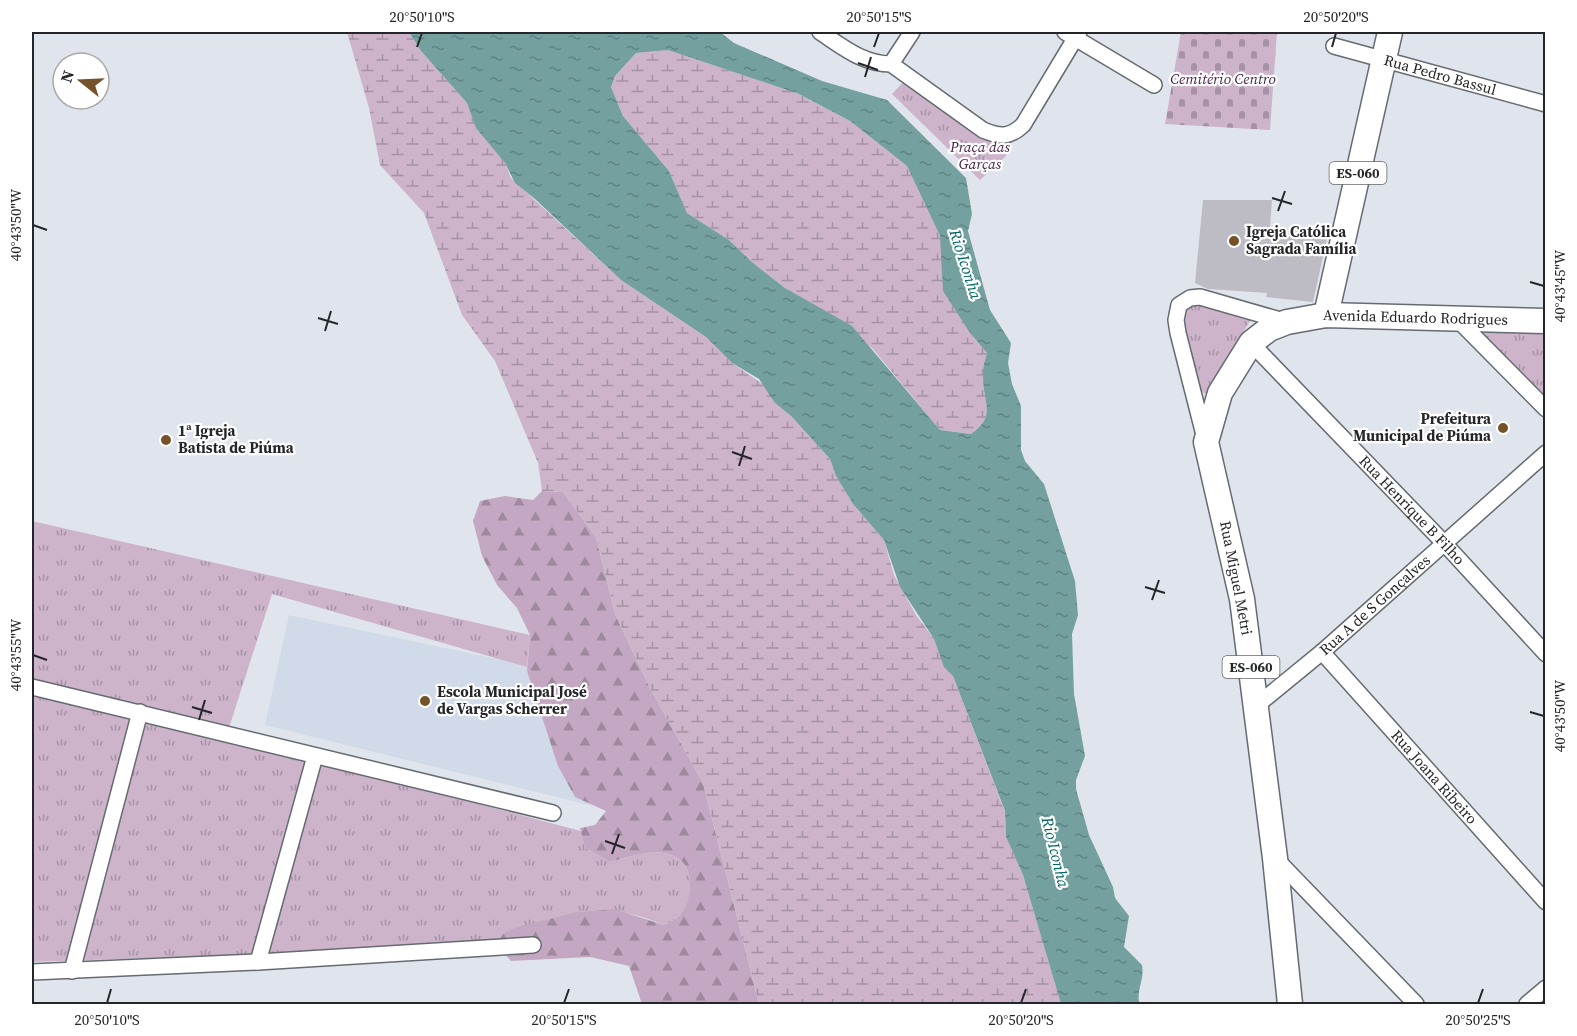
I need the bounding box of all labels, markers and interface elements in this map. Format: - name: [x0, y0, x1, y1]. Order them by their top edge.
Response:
- text: 20°50'10"S: [389, 6, 455, 27]
- text: 20°50'15"S: [846, 6, 912, 27]
- text: 20°50'20"S: [1303, 6, 1369, 27]
- street label: Rua Pedro Bassul: [1382, 49, 1499, 100]
- north arrow: [51, 51, 111, 111]
- text: N: [54, 67, 79, 85]
- park label: Cemitério Centro: [1170, 68, 1276, 89]
- park label: Praça das Garças: [949, 136, 1011, 174]
- road number: ES-060: [1330, 162, 1386, 184]
- text: 40°43'50"W: [5, 188, 26, 261]
- place label: Igreja Católica Sagrada Família: [1246, 221, 1357, 259]
- water label: Rio Iconha: [944, 225, 988, 302]
- marker: Igreja Católica Sagrada Família: [1227, 234, 1241, 248]
- text: 40°43'45"W: [1549, 249, 1570, 322]
- street label: Avenida Eduardo Rodrigues: [1323, 304, 1508, 330]
- place label: Prefeitura Municipal de Piúma: [1353, 408, 1492, 446]
- place label: 1ª Igreja Batista de Piúma: [178, 420, 295, 458]
- marker: Prefeitura Municipal de Piúma: [1496, 421, 1510, 435]
- marker: 1ª Igreja Batista de Piúma: [159, 433, 173, 447]
- street label: Rua Henrique B Filho: [1355, 450, 1470, 569]
- street label: Rua Miguel Metri: [1215, 519, 1258, 637]
- street label: Rua A de S Gonçalves: [1314, 550, 1435, 660]
- text: 40°43'55"W: [5, 618, 26, 691]
- road number: ES-060: [1222, 656, 1280, 678]
- text: 40°43'50"W: [1549, 679, 1570, 752]
- place label: Escola Municipal José de Vargas Scherrer: [437, 681, 587, 719]
- marker: Escola Municipal José de Vargas Scherrer: [418, 694, 432, 708]
- street label: Rua Joana Ribeiro: [1387, 725, 1482, 829]
- water label: Rio Iconha: [1036, 813, 1076, 890]
- text: 20°50'10"S: [74, 1009, 140, 1030]
- text: 20°50'15"S: [531, 1009, 597, 1030]
- text: 20°50'20"S: [988, 1009, 1054, 1030]
- text: 20°50'25"S: [1445, 1009, 1511, 1030]

